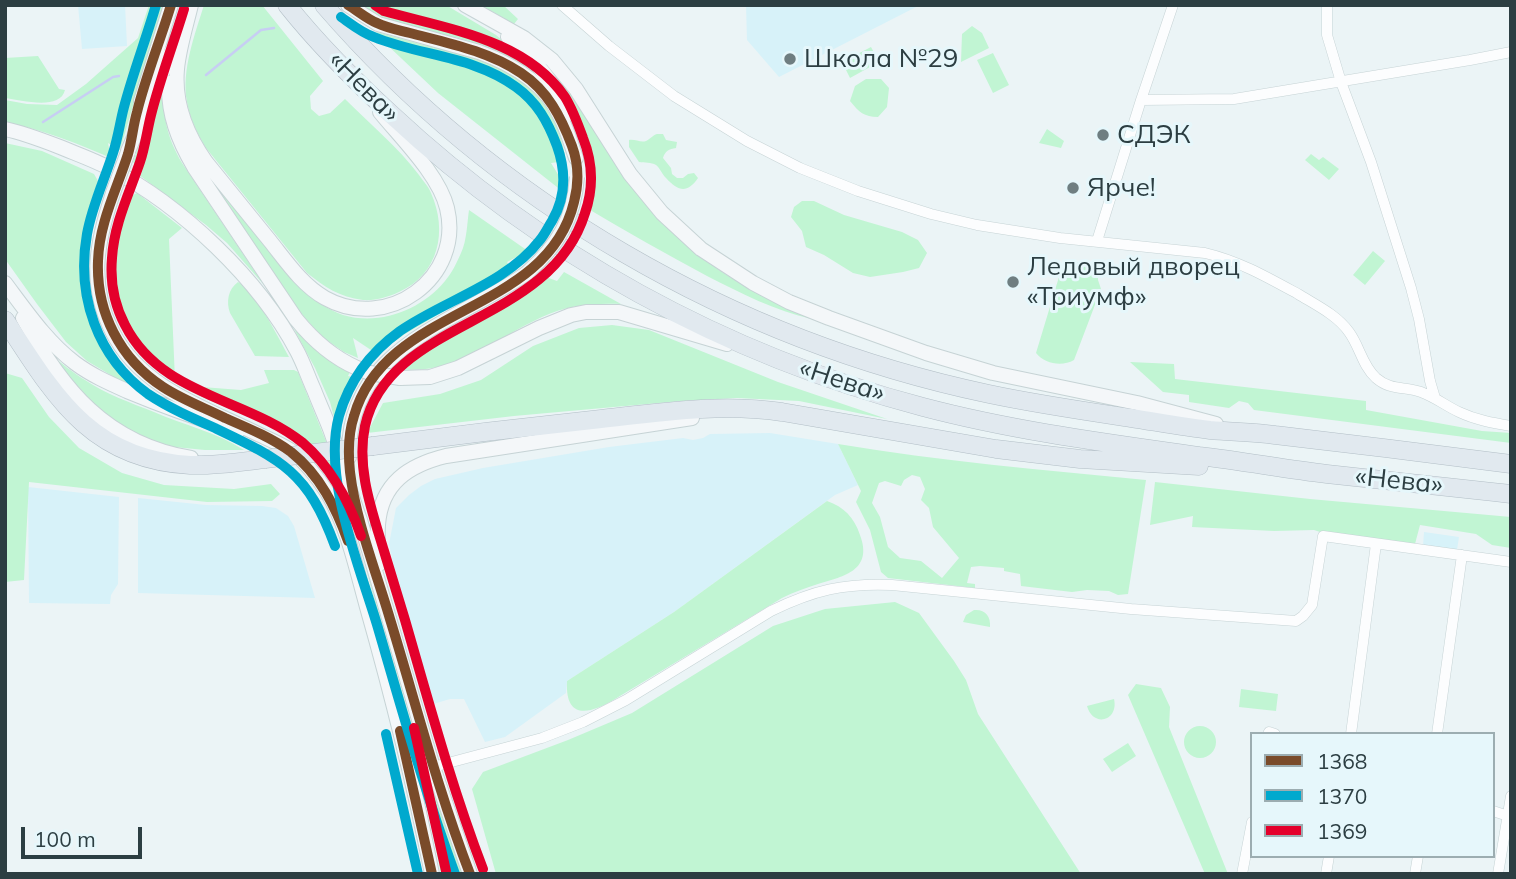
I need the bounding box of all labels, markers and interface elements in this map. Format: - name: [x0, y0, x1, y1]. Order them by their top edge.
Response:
- place label: Школа №29: [804, 43, 958, 75]
- street label: «Нева»: [322, 45, 406, 129]
- marker: Школа №29: [782, 51, 798, 67]
- place label: СДЭК: [1117, 119, 1191, 151]
- marker: СДЭК: [1095, 127, 1111, 143]
- place label: Ярче!: [1087, 172, 1156, 204]
- marker: Ярче!: [1065, 180, 1081, 196]
- place label: Ледовый дворец «Триумф»: [1027, 251, 1240, 312]
- marker: Ледовый дворец «Триумф»: [1005, 274, 1021, 290]
- street label: «Нева»: [795, 353, 889, 409]
- street label: «Нева»: [1354, 461, 1444, 501]
- legend: [1250, 732, 1495, 858]
- text: 1368: [1317, 748, 1367, 774]
- text: 1370: [1317, 783, 1367, 809]
- scale bar: [24, 812, 145, 856]
- text: 1369: [1317, 818, 1367, 844]
- text: 100 m: [34, 826, 96, 852]

